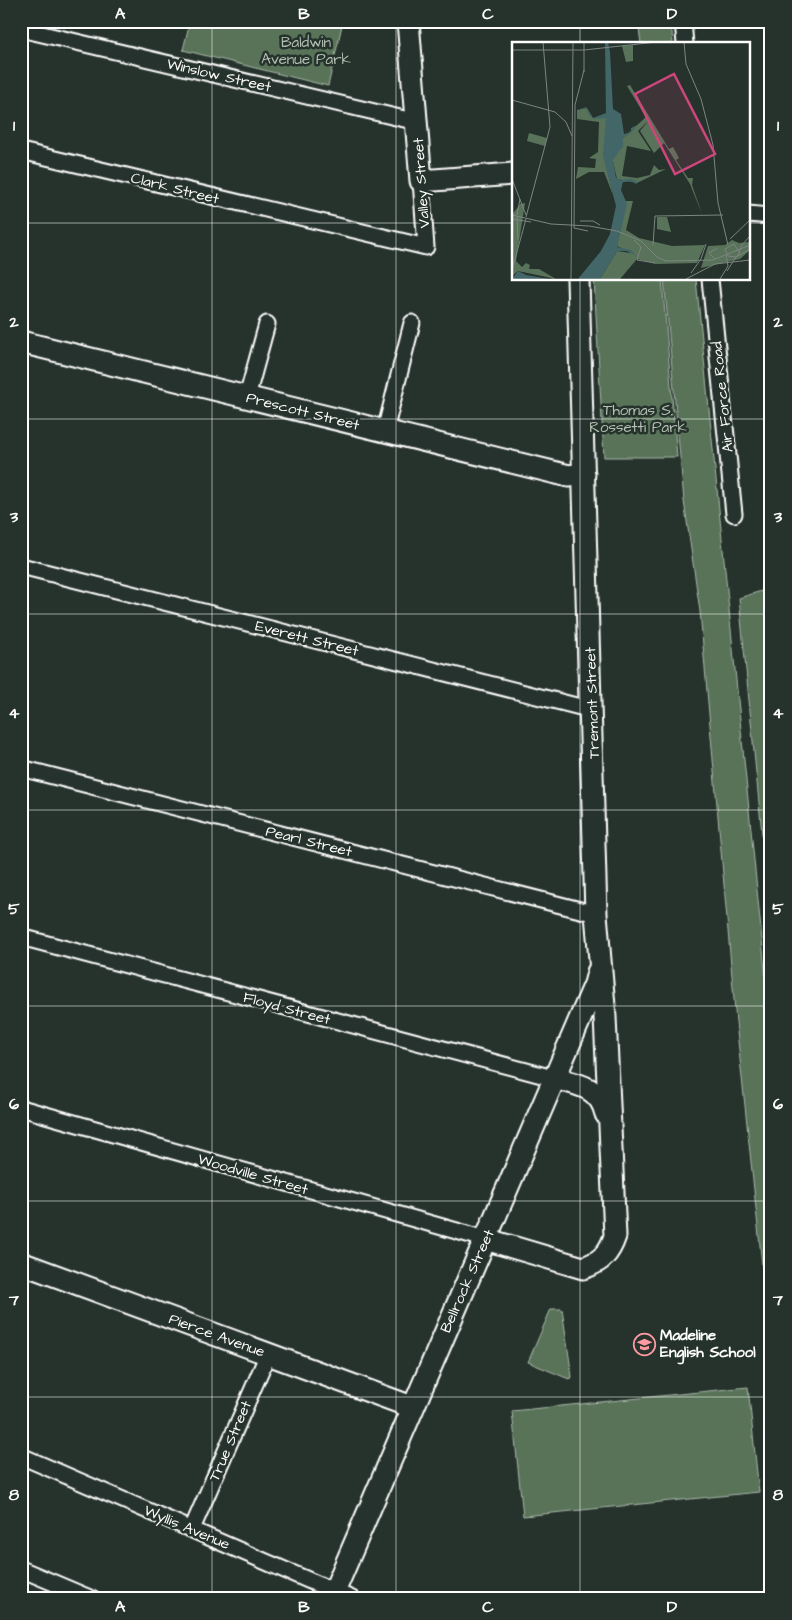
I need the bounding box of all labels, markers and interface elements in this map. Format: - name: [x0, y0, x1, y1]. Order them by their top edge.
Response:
- text: A: [115, 3, 126, 25]
- text: B: [298, 3, 310, 25]
- text: C: [482, 3, 494, 25]
- text: D: [667, 3, 678, 25]
- park label: Baldwin Avenue Park: [261, 32, 351, 70]
- inset map: [512, 42, 750, 280]
- street label: Winslow Street: [165, 53, 273, 98]
- text: 1: [13, 115, 16, 137]
- text: 1: [777, 115, 780, 137]
- street label: Valley Street: [408, 137, 436, 229]
- street label: Clark Street: [128, 167, 221, 210]
- text: 2: [8, 311, 19, 333]
- text: 2: [772, 311, 783, 333]
- street label: Air Force Road: [706, 340, 739, 453]
- street label: Prescott Street: [244, 387, 362, 436]
- park label: Thomas S. Rossetti Park: [589, 400, 687, 438]
- text: 3: [9, 506, 19, 528]
- text: 3: [773, 506, 783, 528]
- street label: Everett Street: [253, 616, 361, 661]
- street label: Tremont Street: [580, 647, 605, 759]
- text: 4: [9, 702, 20, 724]
- text: 4: [773, 702, 784, 724]
- street label: Pearl Street: [264, 821, 354, 862]
- text: 5: [8, 898, 20, 920]
- text: 5: [772, 898, 784, 920]
- street label: Floyd Street: [241, 987, 333, 1031]
- text: 6: [9, 1093, 19, 1115]
- text: 6: [773, 1093, 783, 1115]
- street label: Woodville Street: [195, 1149, 310, 1200]
- street label: Bellrock Street: [435, 1226, 500, 1336]
- text: 7: [8, 1289, 19, 1311]
- text: 7: [772, 1289, 783, 1311]
- street label: Pierce Avenue: [166, 1308, 268, 1363]
- place label: Madeline English School: [660, 1325, 756, 1365]
- school or university icon: Madeline English School: [632, 1332, 656, 1356]
- street label: True Street: [204, 1398, 257, 1485]
- text: 8: [9, 1484, 20, 1506]
- text: 8: [773, 1484, 784, 1506]
- street label: Wyllis Avenue: [140, 1500, 233, 1556]
- text: A: [115, 1596, 126, 1618]
- text: B: [298, 1596, 310, 1618]
- text: C: [482, 1596, 494, 1618]
- text: D: [667, 1596, 678, 1618]

